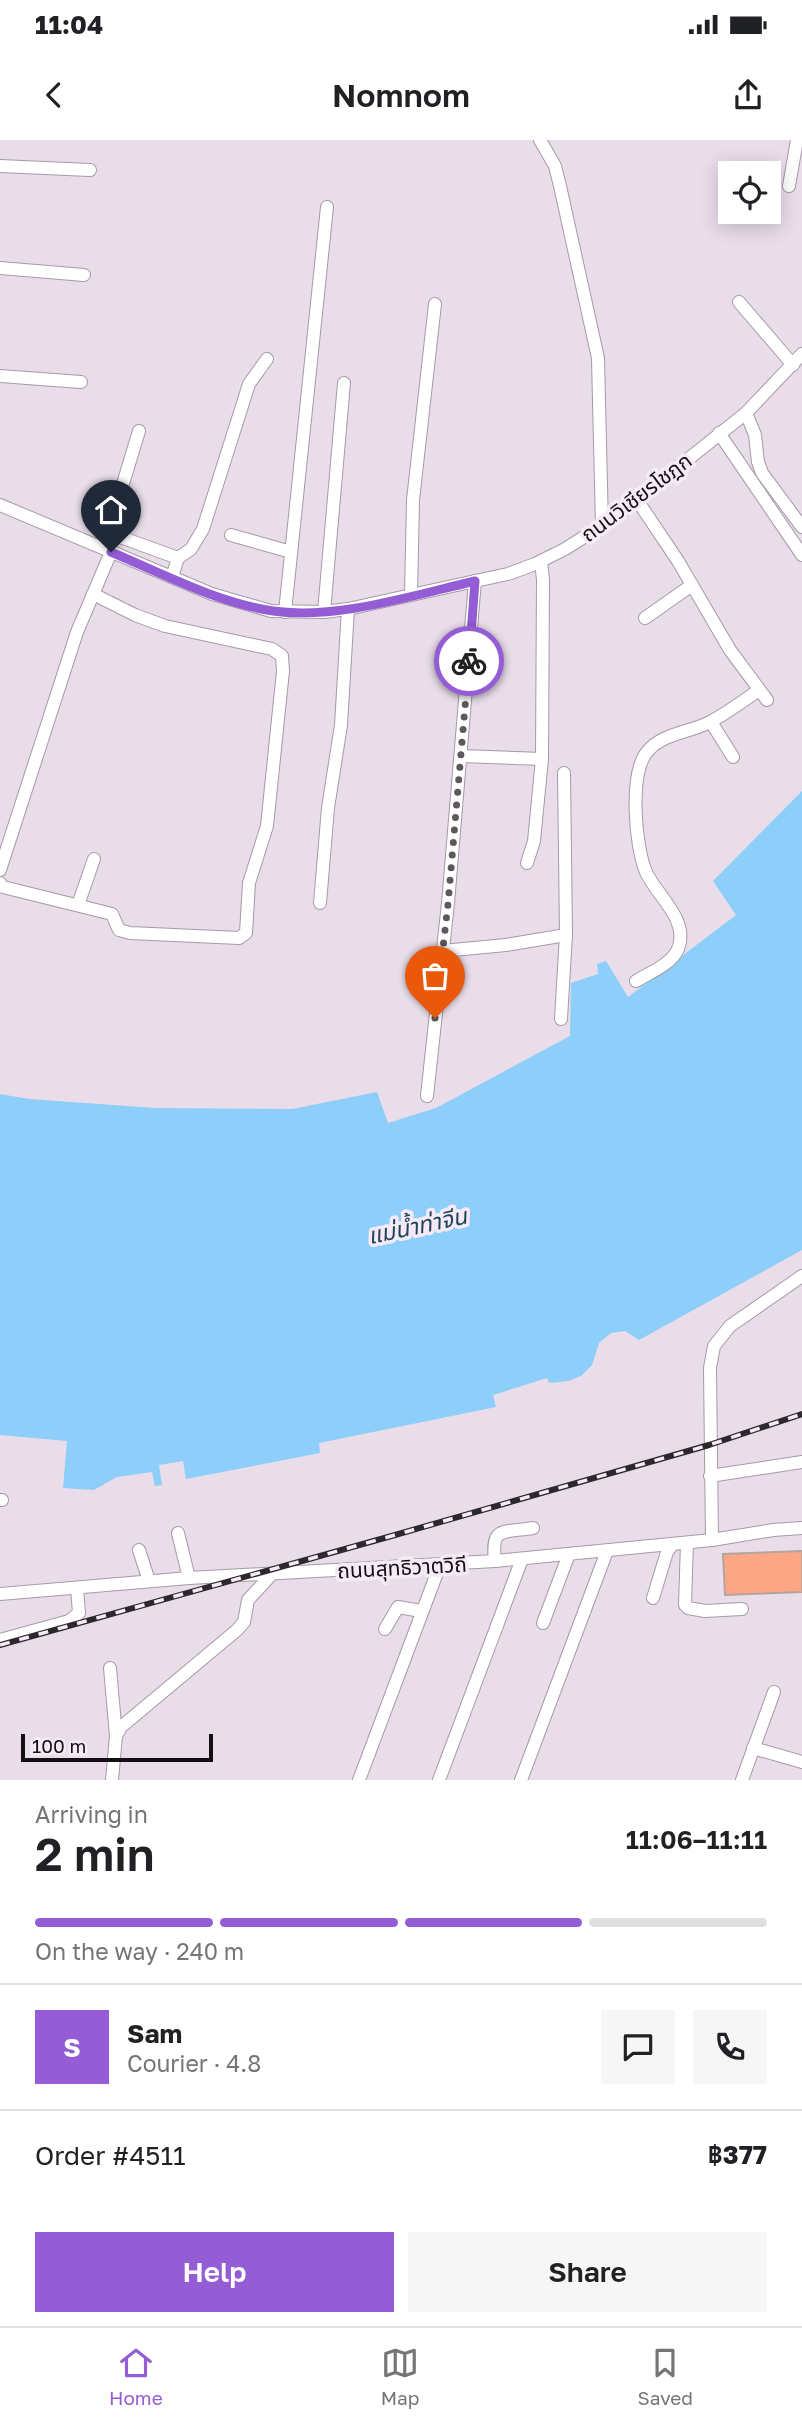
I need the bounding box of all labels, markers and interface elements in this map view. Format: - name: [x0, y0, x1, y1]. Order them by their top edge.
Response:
- text: 11:04: [35, 9, 103, 40]
- icon: back: [35, 76, 73, 114]
- text: Nomnom: [332, 76, 470, 114]
- icon: share: [729, 76, 767, 114]
- map controls: [718, 161, 781, 224]
- button: locate: [718, 161, 781, 224]
- street label: ถนนวิเชียรโชฎก: [575, 447, 697, 547]
- pin: [81, 480, 141, 552]
- icon: home: [92, 491, 130, 529]
- courier: [434, 626, 504, 696]
- icon: bike: [450, 642, 488, 680]
- pin: [405, 946, 465, 1018]
- icon: bag: [416, 957, 454, 995]
- water label: แม่น้ำท่าจีน: [365, 1200, 471, 1249]
- street label: ถนนสุทธิวาตวิถี: [337, 1551, 468, 1584]
- scale bar: [21, 1731, 214, 1763]
- text: 100 m: [32, 1734, 86, 1757]
- text: Arriving in: [35, 1800, 148, 1828]
- text: 11:06–11:11: [626, 1824, 767, 1855]
- text: 2 min: [35, 1826, 155, 1881]
- text: On the way · 240 m: [35, 1937, 244, 1965]
- button: chat: [601, 2010, 675, 2084]
- button: phone: [693, 2010, 767, 2084]
- text: Sam: [127, 2018, 182, 2049]
- text: S: [63, 2032, 81, 2063]
- text: Courier · 4.8: [127, 2049, 261, 2077]
- text: ฿377: [708, 2139, 767, 2170]
- text: Order #4511: [35, 2140, 186, 2171]
- button: Help: [35, 2232, 394, 2312]
- button: Share: [408, 2232, 767, 2312]
- tab: Home: [109, 2344, 163, 2409]
- tab: Map: [381, 2344, 419, 2409]
- tab: Saved: [637, 2344, 693, 2409]

